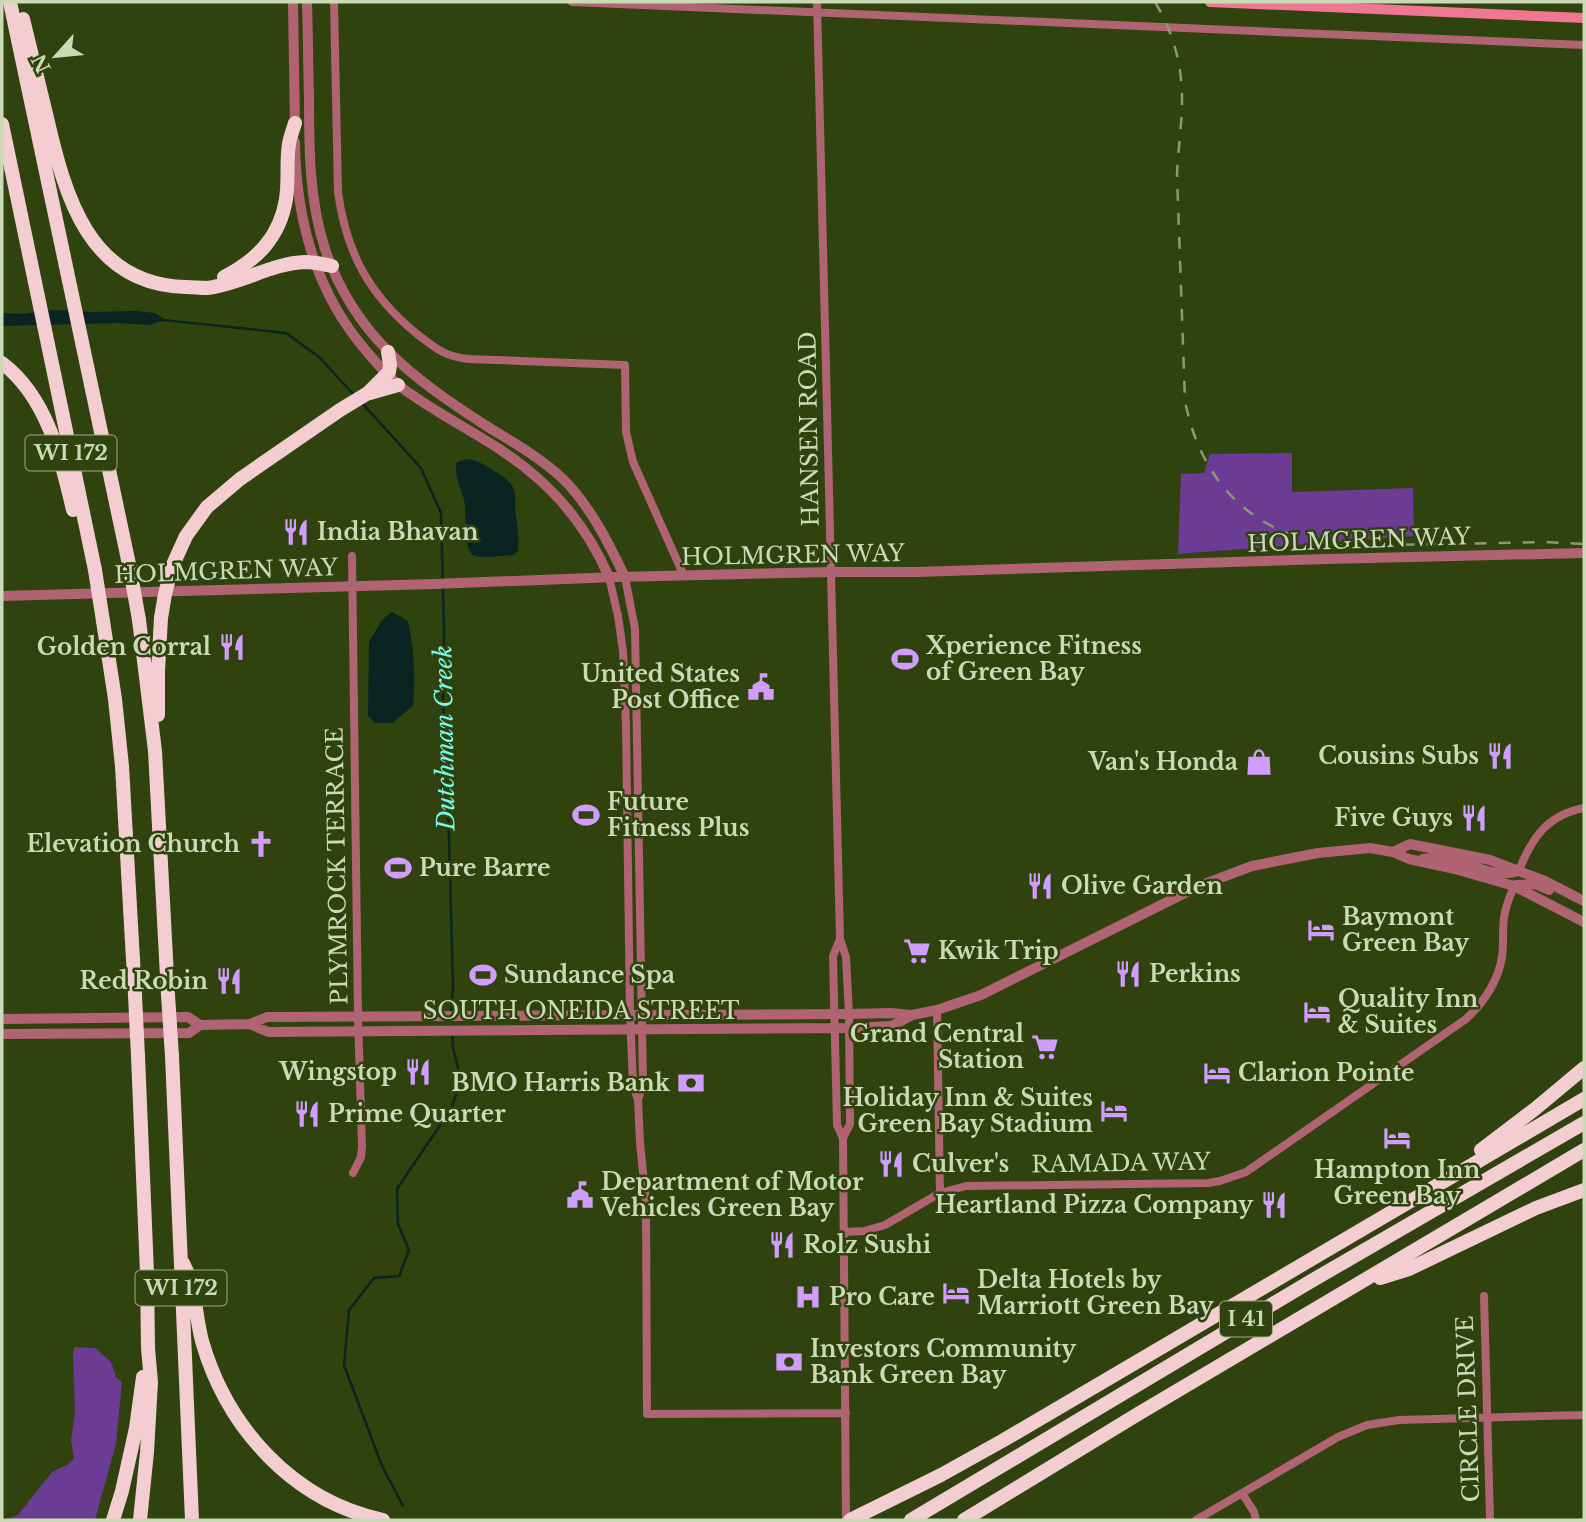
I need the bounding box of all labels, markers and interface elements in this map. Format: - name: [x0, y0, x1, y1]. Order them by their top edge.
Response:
- north arrow: [21, 21, 91, 91]
- text: N: [27, 50, 56, 77]
- street label: HANSEN ROAD: [793, 331, 825, 527]
- road number: WI 172: [25, 435, 116, 470]
- restaurant icon: India Bhavan: [281, 517, 311, 547]
- place label: India Bhavan: [317, 518, 479, 546]
- street label: HOLMGREN WAY: [1247, 522, 1471, 558]
- street label: HOLMGREN WAY: [681, 539, 905, 571]
- street label: HOLMGREN WAY: [114, 553, 338, 589]
- restaurant icon: Golden Corral: [217, 632, 247, 662]
- place label: Xperience Fitness of Green Bay: [925, 632, 1142, 686]
- place label: Golden Corral: [37, 633, 211, 661]
- sports icon: Xperience Fitness of Green Bay: [890, 644, 920, 674]
- water label: Dutchman Creek: [428, 645, 461, 832]
- place label: United States Post Office: [581, 660, 740, 714]
- public building icon: United States Post Office: [746, 672, 776, 702]
- street label: PLYMROCK TERRACE: [321, 727, 353, 1005]
- restaurant icon: Cousins Subs: [1485, 741, 1515, 771]
- place label: Cousins Subs: [1318, 742, 1479, 770]
- shop icon: Van's Honda: [1244, 747, 1274, 777]
- place label: Van's Honda: [1088, 748, 1238, 776]
- place label: Future Fitness Plus: [607, 788, 749, 842]
- sports icon: Future Fitness Plus: [571, 800, 601, 830]
- restaurant icon: Five Guys: [1459, 803, 1489, 833]
- place label: Five Guys: [1334, 804, 1453, 832]
- church icon: Elevation Church: [246, 829, 276, 859]
- place label: Elevation Church: [26, 830, 241, 858]
- sports icon: Pure Barre: [383, 853, 413, 883]
- place label: Pure Barre: [419, 854, 550, 882]
- restaurant icon: Olive Garden: [1025, 871, 1055, 901]
- place label: Olive Garden: [1061, 872, 1223, 900]
- place label: Baymont Green Bay: [1342, 903, 1470, 957]
- hotel icon: Baymont Green Bay: [1306, 915, 1336, 945]
- supermarket icon: Kwik Trip: [902, 936, 932, 966]
- place label: Kwik Trip: [938, 937, 1059, 965]
- restaurant icon: Perkins: [1113, 959, 1143, 989]
- sports icon: Sundance Spa: [468, 960, 498, 990]
- place label: Perkins: [1149, 960, 1241, 988]
- place label: Sundance Spa: [504, 961, 675, 989]
- restaurant icon: Red Robin: [214, 966, 244, 996]
- place label: Red Robin: [80, 967, 208, 995]
- place label: Quality Inn & Suites: [1338, 985, 1478, 1039]
- street label: SOUTH ONEIDA STREET: [422, 997, 740, 1025]
- hotel icon: Quality Inn & Suites: [1302, 997, 1332, 1027]
- place label: Grand Central Station: [850, 1020, 1024, 1074]
- supermarket icon: Grand Central Station: [1030, 1032, 1060, 1062]
- restaurant icon: Wingstop: [403, 1057, 433, 1087]
- place label: Wingstop: [278, 1058, 397, 1086]
- hotel icon: Clarion Pointe: [1202, 1058, 1232, 1088]
- place label: Clarion Pointe: [1238, 1059, 1414, 1087]
- bank icon: BMO Harris Bank: [676, 1068, 706, 1098]
- place label: BMO Harris Bank: [451, 1069, 671, 1097]
- place label: Holiday Inn & Suites Green Bay Stadium: [843, 1084, 1094, 1138]
- hotel icon: Holiday Inn & Suites Green Bay Stadium: [1099, 1096, 1129, 1126]
- restaurant icon: Prime Quarter: [292, 1099, 322, 1129]
- place label: Prime Quarter: [328, 1100, 506, 1128]
- hotel icon: Hampton Inn Green Bay: [1382, 1123, 1412, 1153]
- street label: RAMADA WAY: [1031, 1147, 1211, 1179]
- restaurant icon: Culver's: [876, 1149, 906, 1179]
- place label: Culver's: [912, 1150, 1009, 1178]
- place label: Hampton Inn Green Bay: [1314, 1156, 1481, 1210]
- place label: Department of Motor Vehicles Green Bay: [600, 1168, 864, 1222]
- public building icon: Department of Motor Vehicles Green Bay: [565, 1180, 595, 1210]
- restaurant icon: Heartland Pizza Company: [1259, 1190, 1289, 1220]
- place label: Heartland Pizza Company: [935, 1191, 1254, 1219]
- restaurant icon: Rolz Sushi: [767, 1230, 797, 1260]
- place label: Rolz Sushi: [803, 1231, 931, 1259]
- place label: Delta Hotels by Marriott Green Bay: [977, 1266, 1215, 1320]
- road number: WI 172: [136, 1270, 227, 1306]
- hotel icon: Delta Hotels by Marriott Green Bay: [941, 1278, 971, 1308]
- hospital icon: Pro Care: [793, 1282, 823, 1312]
- place label: Pro Care: [829, 1283, 935, 1311]
- road number: I 41: [1220, 1302, 1272, 1336]
- street label: CIRCLE DRIVE: [1451, 1315, 1485, 1503]
- place label: Investors Community Bank Green Bay: [810, 1335, 1077, 1389]
- bank icon: Investors Community Bank Green Bay: [774, 1347, 804, 1377]

